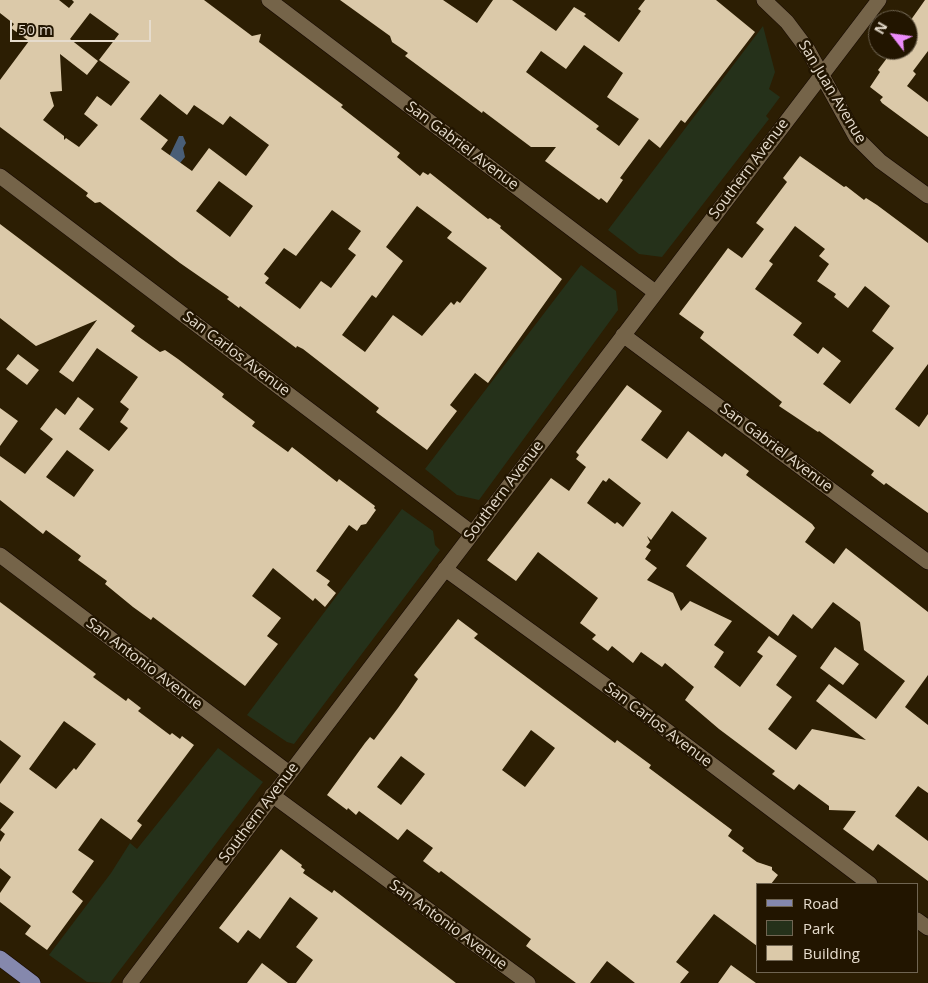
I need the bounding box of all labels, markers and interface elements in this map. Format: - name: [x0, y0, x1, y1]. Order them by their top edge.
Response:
- scale bar: [12, 10, 154, 42]
- north arrow: [868, 10, 918, 60]
- text: N: [869, 18, 892, 37]
- text: 50 m: [18, 19, 53, 39]
- street label: San Juan Avenue: [794, 37, 870, 147]
- street label: San Gabriel Avenue: [402, 98, 522, 194]
- street label: Southern Avenue: [705, 115, 793, 223]
- street label: San Carlos Avenue: [179, 308, 293, 400]
- street label: San Gabriel Avenue: [716, 400, 836, 496]
- street label: Southern Avenue: [460, 437, 548, 545]
- street label: San Antonio Avenue: [82, 614, 206, 714]
- street label: San Carlos Avenue: [601, 679, 715, 771]
- street label: Southern Avenue: [215, 759, 303, 867]
- street label: San Antonio Avenue: [386, 876, 510, 974]
- legend: [756, 883, 918, 973]
- text: Road: [803, 893, 839, 913]
- text: Park: [803, 918, 834, 938]
- text: Building: [803, 943, 860, 963]

